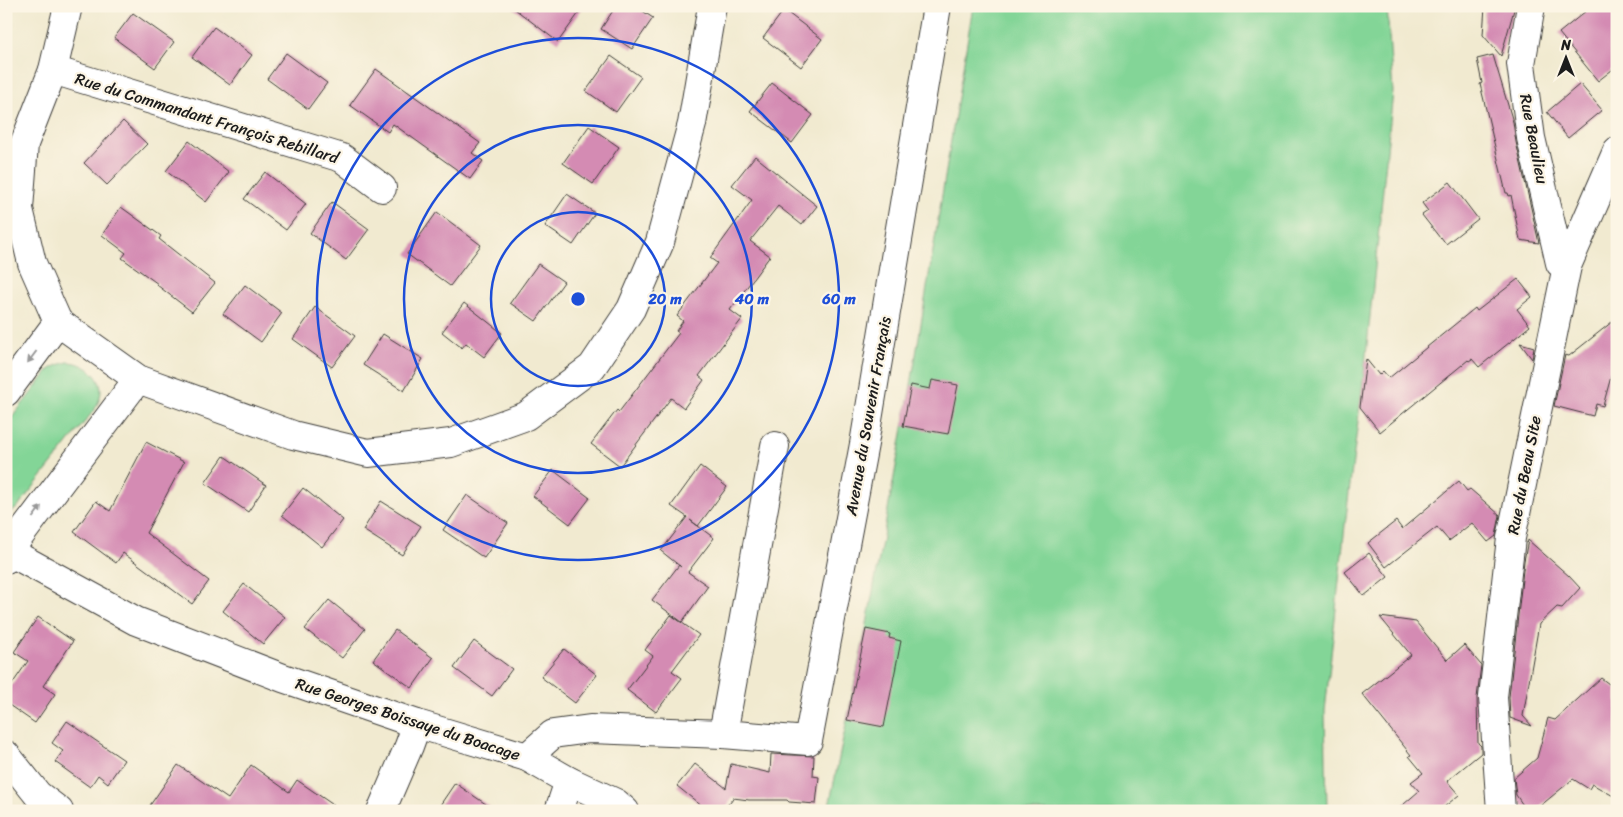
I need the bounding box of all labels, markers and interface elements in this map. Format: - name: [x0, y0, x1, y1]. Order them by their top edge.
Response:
- north arrow: [1540, 32, 1590, 82]
- text: N: [1560, 33, 1571, 58]
- street label: Rue du Commandant François Rebillard: [71, 64, 344, 172]
- street label: Rue Beaulieu: [1511, 92, 1557, 187]
- text: 20 m: [647, 286, 682, 312]
- text: 40 m: [734, 286, 770, 312]
- text: 60 m: [821, 286, 856, 312]
- centre of rings: [569, 290, 587, 308]
- street label: Avenue du Souvenir Français: [836, 314, 900, 519]
- one-way arrow: [27, 350, 37, 364]
- street label: Rue du Beau Site: [1498, 413, 1550, 537]
- one-way arrow: [32, 506, 43, 519]
- street label: Rue Georges Boissaye du Boacage: [292, 669, 524, 769]

